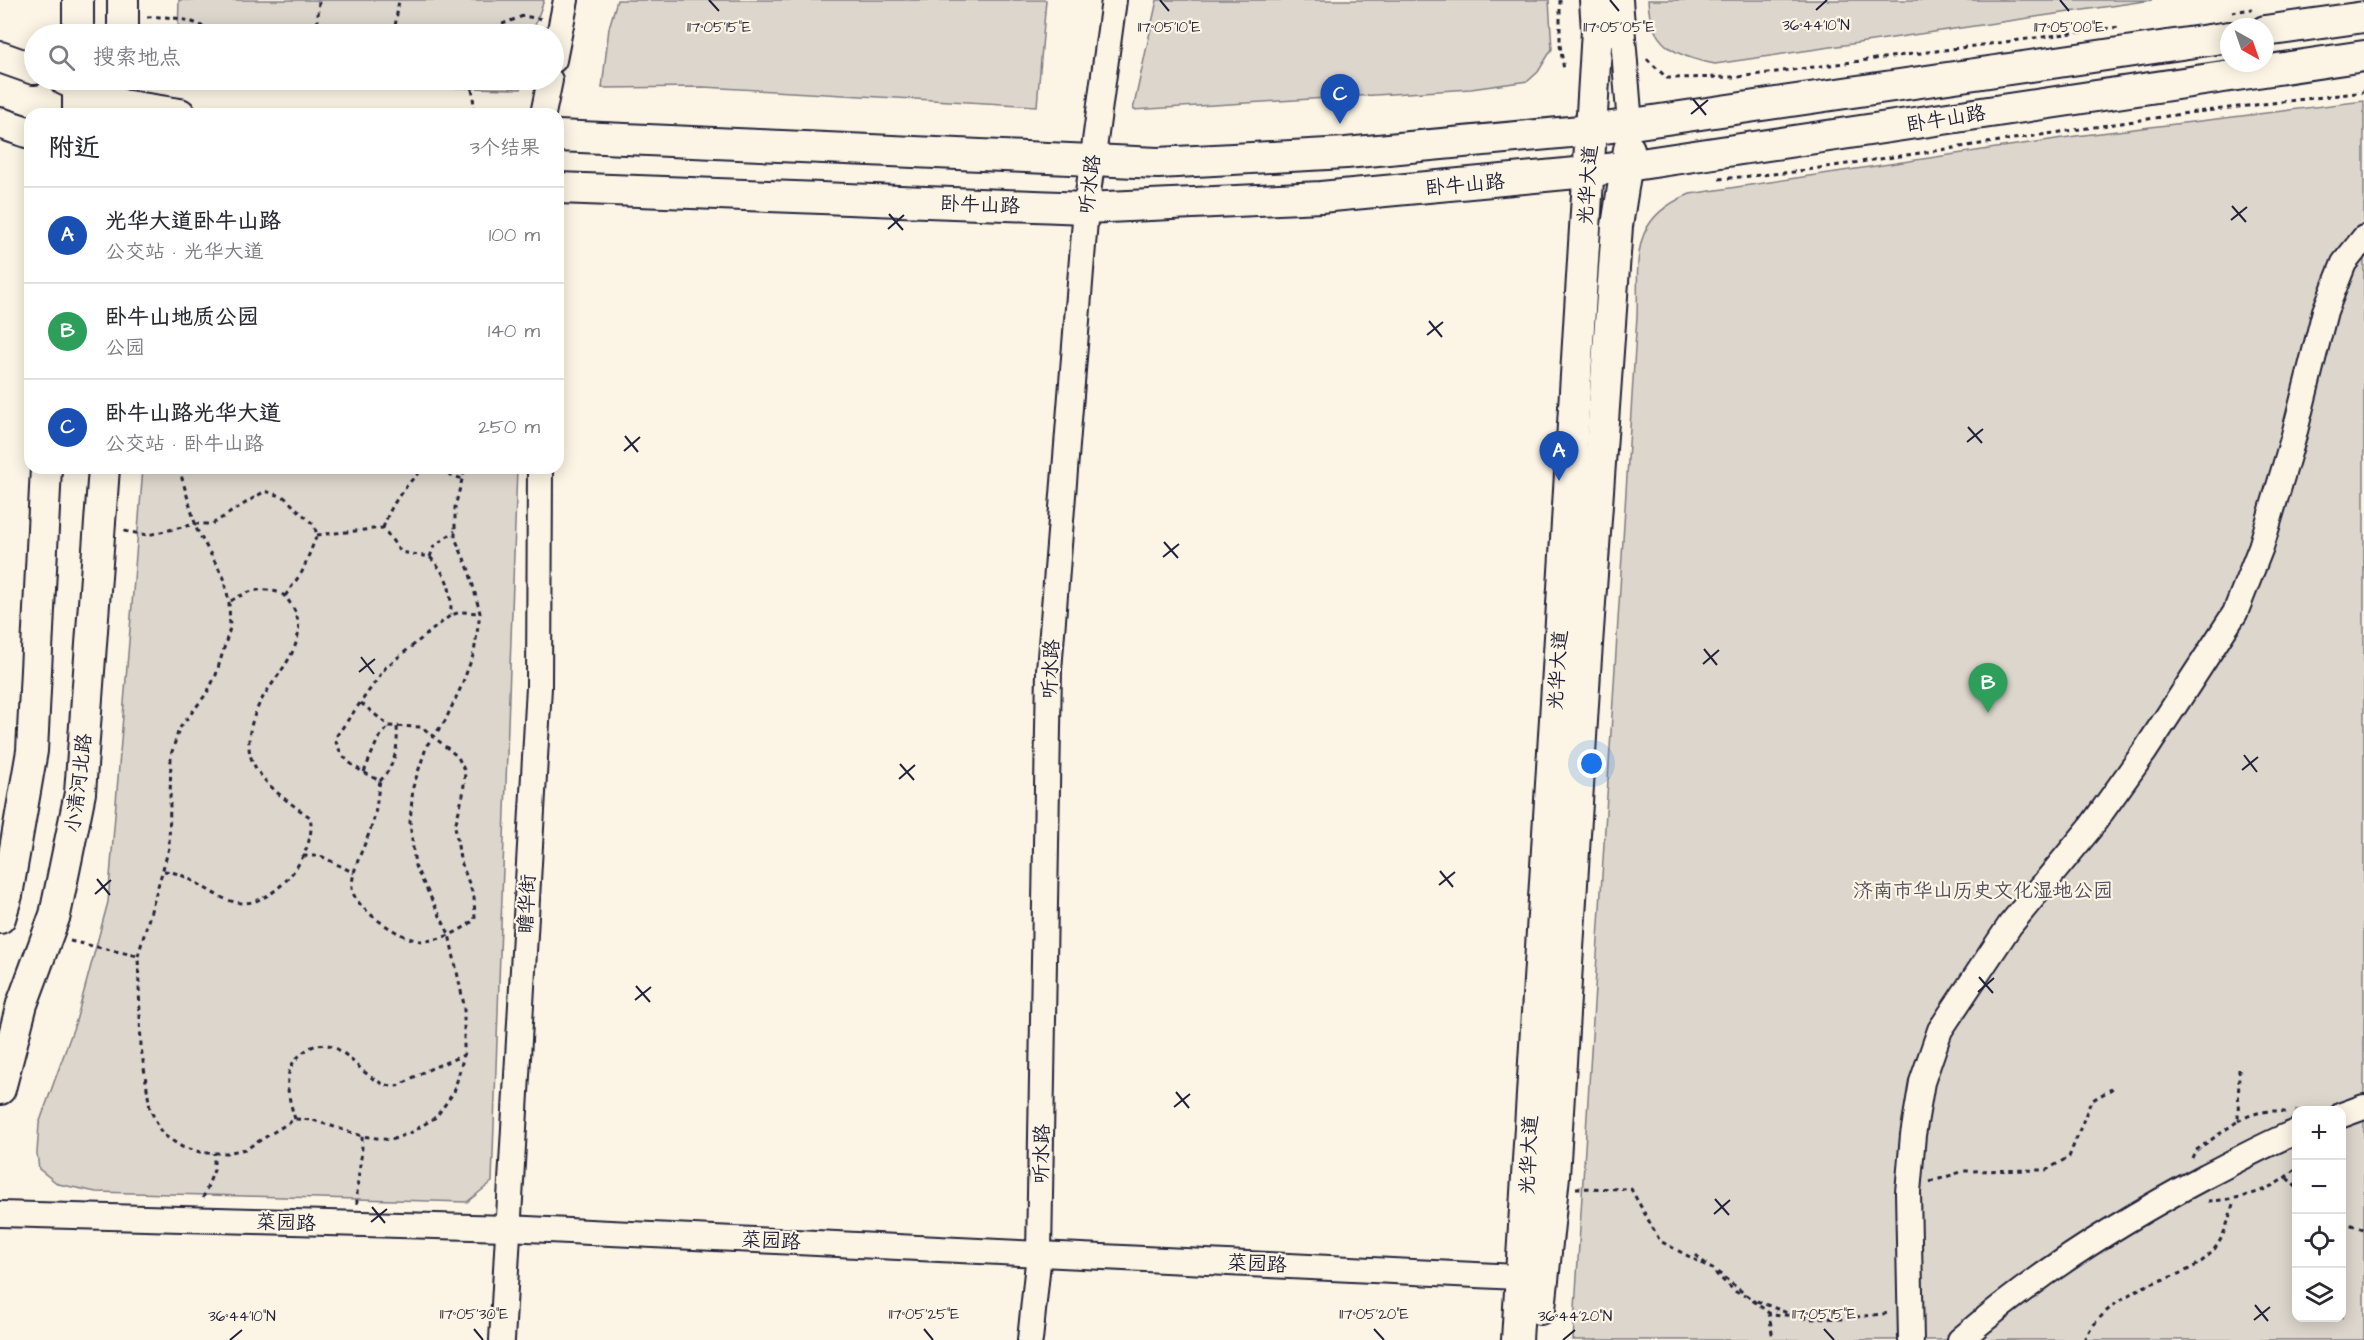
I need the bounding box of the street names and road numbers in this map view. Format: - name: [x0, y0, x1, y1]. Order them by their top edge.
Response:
- street label: 卧牛山路: [1904, 99, 1989, 139]
- street label: 光华大道: [1571, 144, 1605, 226]
- street label: 听水路: [1072, 152, 1108, 216]
- street label: 卧牛山路: [1424, 167, 1507, 202]
- street label: 卧牛山路: [940, 190, 1021, 220]
- street label: 光华大道: [1541, 629, 1575, 711]
- street label: 听水路: [1035, 637, 1067, 700]
- street label: 小清河北路: [59, 731, 99, 834]
- street label: 瞻华街: [511, 873, 543, 935]
- street label: 光华大道: [1513, 1114, 1545, 1196]
- street label: 听水路: [1027, 1123, 1057, 1184]
- street label: 菜园路: [255, 1208, 317, 1238]
- street label: 菜园路: [740, 1225, 803, 1257]
- street label: 菜园路: [1226, 1248, 1289, 1280]

